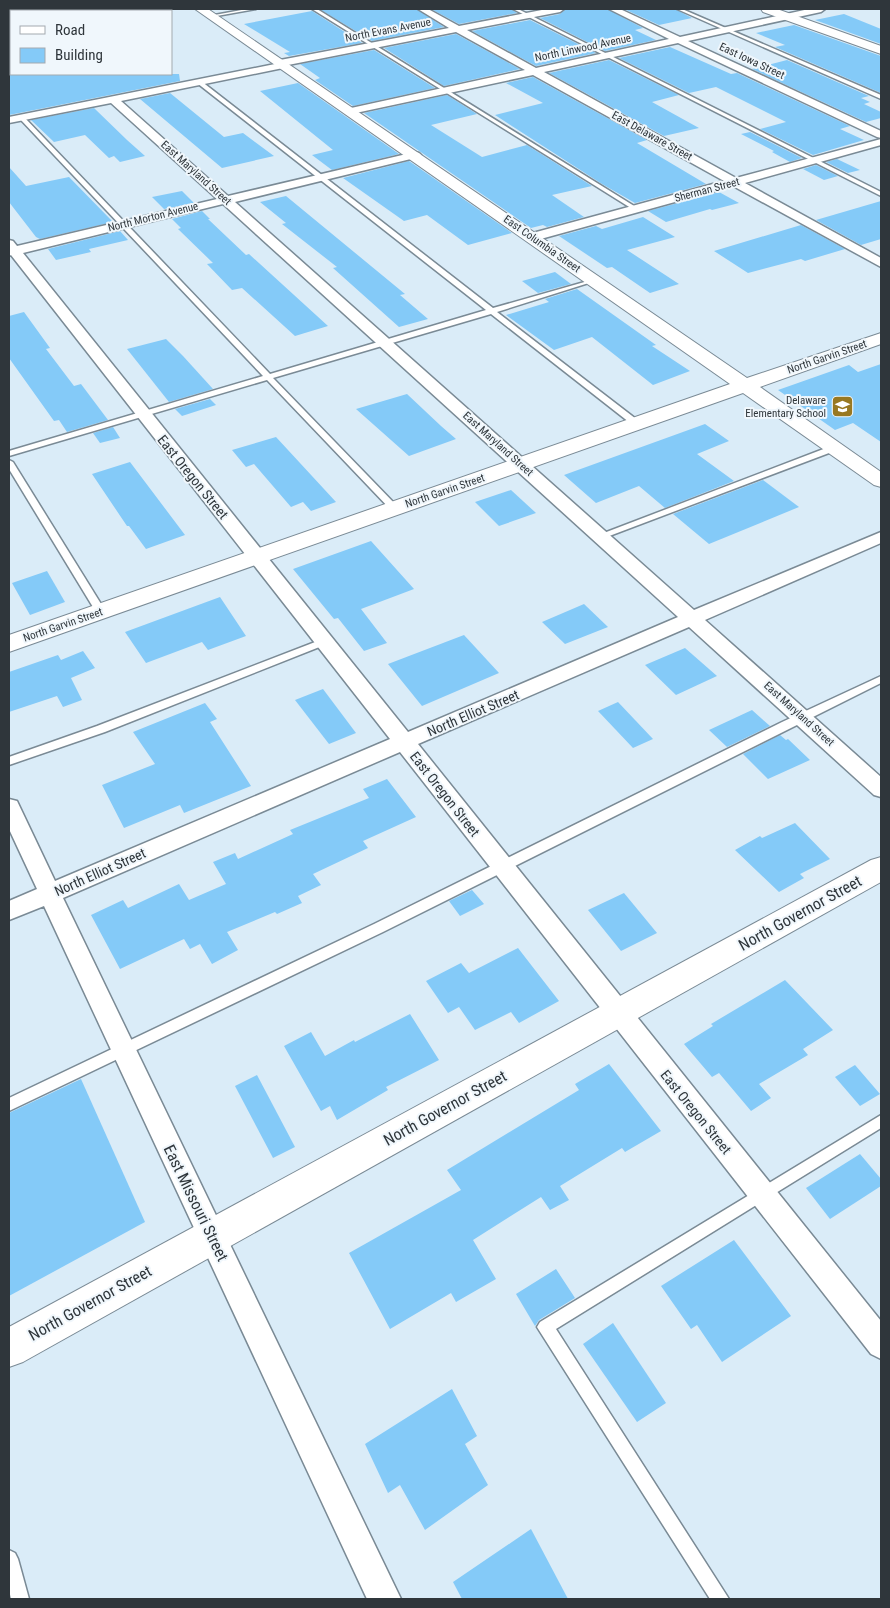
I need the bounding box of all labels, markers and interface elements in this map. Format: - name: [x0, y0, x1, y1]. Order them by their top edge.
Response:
- legend: [10, 10, 172, 75]
- street label: North Evans Avenue: [344, 15, 432, 45]
- text: Road: [55, 21, 85, 39]
- street label: North Linwood Avenue: [534, 31, 632, 65]
- street label: East Iowa Street: [717, 40, 787, 82]
- text: Building: [55, 46, 103, 64]
- street label: East Delaware Street: [610, 109, 694, 163]
- street label: East Maryland Street: [158, 138, 234, 208]
- street label: Sherman Street: [673, 175, 741, 205]
- street label: North Morton Avenue: [106, 199, 200, 235]
- street label: East Columbia Street: [501, 213, 583, 275]
- street label: North Garvin Street: [786, 337, 868, 377]
- place label: Delaware Elementary School: [745, 394, 826, 420]
- school or university icon: Delaware Elementary School: [830, 394, 854, 418]
- street label: East Maryland Street: [460, 409, 536, 479]
- street label: East Oregon Street: [154, 432, 232, 522]
- street label: North Garvin Street: [404, 471, 486, 511]
- street label: North Garvin Street: [22, 605, 104, 645]
- street label: East Maryland Street: [761, 679, 837, 749]
- street label: North Elliot Street: [425, 686, 521, 740]
- street label: East Oregon Street: [407, 748, 483, 840]
- street label: North Elliot Street: [52, 845, 148, 899]
- street label: North Governor Street: [735, 871, 865, 955]
- street label: North Governor Street: [380, 1066, 510, 1150]
- street label: East Oregon Street: [657, 1067, 735, 1157]
- street label: East Missouri Street: [160, 1142, 233, 1265]
- street label: North Governor Street: [25, 1261, 155, 1345]

